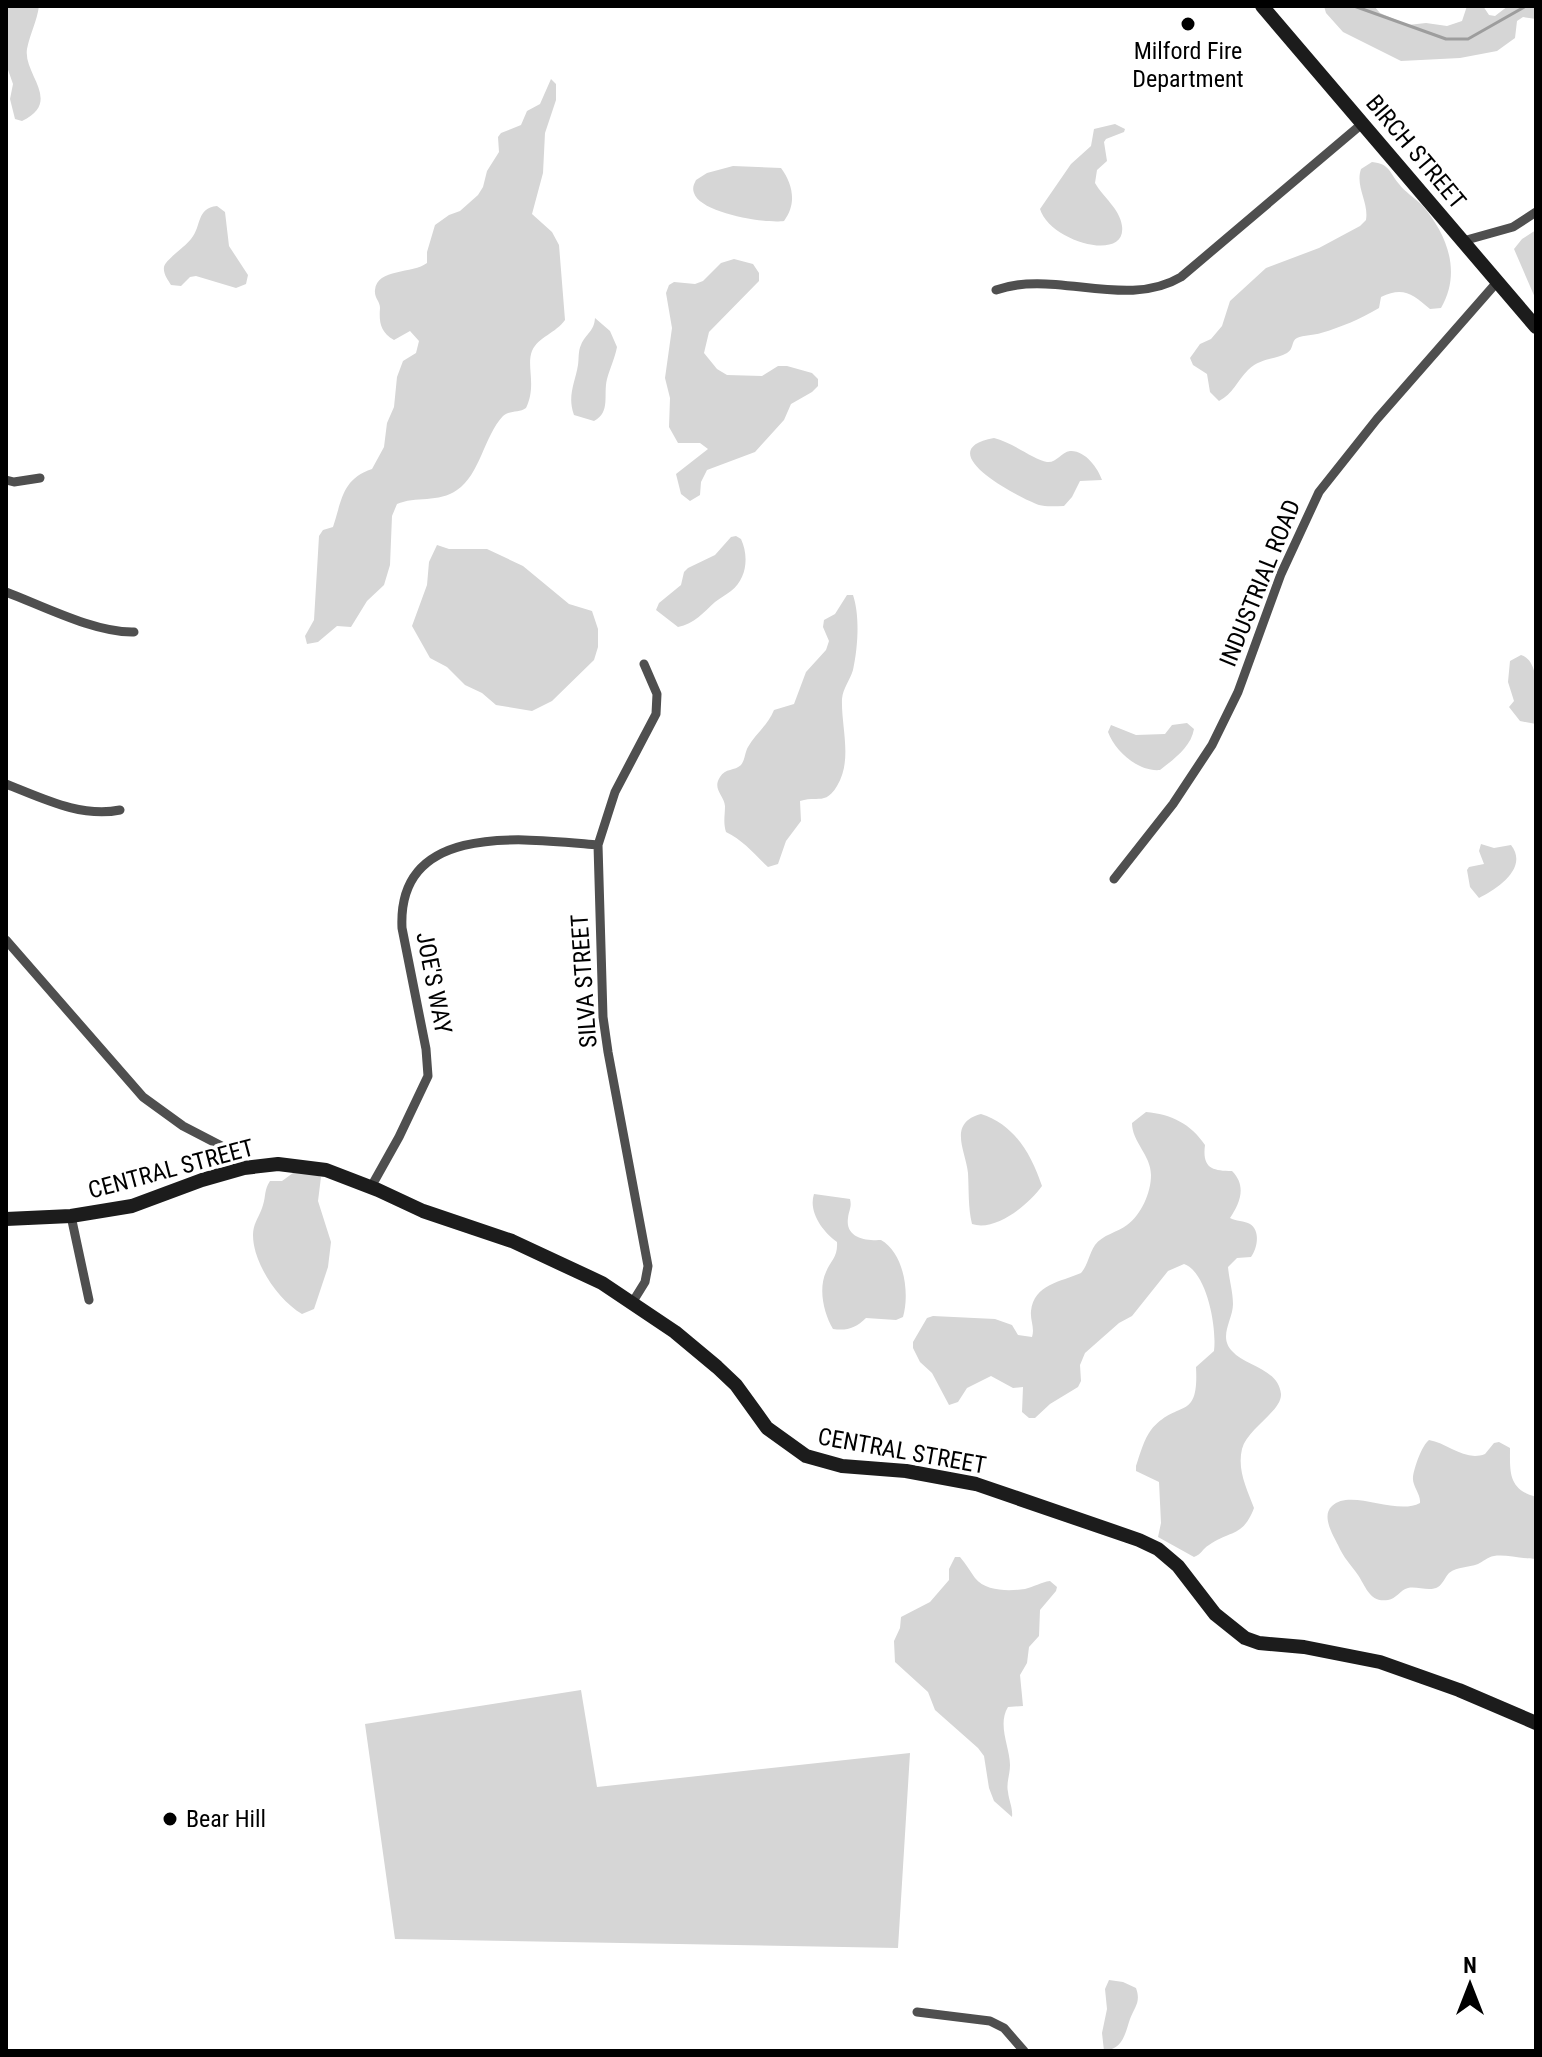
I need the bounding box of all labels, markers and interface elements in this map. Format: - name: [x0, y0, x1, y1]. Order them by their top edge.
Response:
- marker: Milford Fire Department: [1179, 15, 1197, 33]
- place label: Milford Fire Department: [1132, 37, 1244, 93]
- street label: BIRCH STREET: [1360, 89, 1472, 215]
- street label: INDUSTRIAL ROAD: [1214, 496, 1306, 670]
- street label: SILVA STREET: [565, 913, 603, 1049]
- street label: JOE'S WAY: [410, 930, 458, 1037]
- street label: CENTRAL STREET: [85, 1133, 257, 1205]
- street label: CENTRAL STREET: [816, 1422, 988, 1480]
- place label: Bear Hill: [186, 1805, 266, 1833]
- marker: Bear Hill: [161, 1810, 179, 1828]
- north arrow: [1430, 1945, 1510, 2025]
- text: N: [1463, 1953, 1477, 1978]

